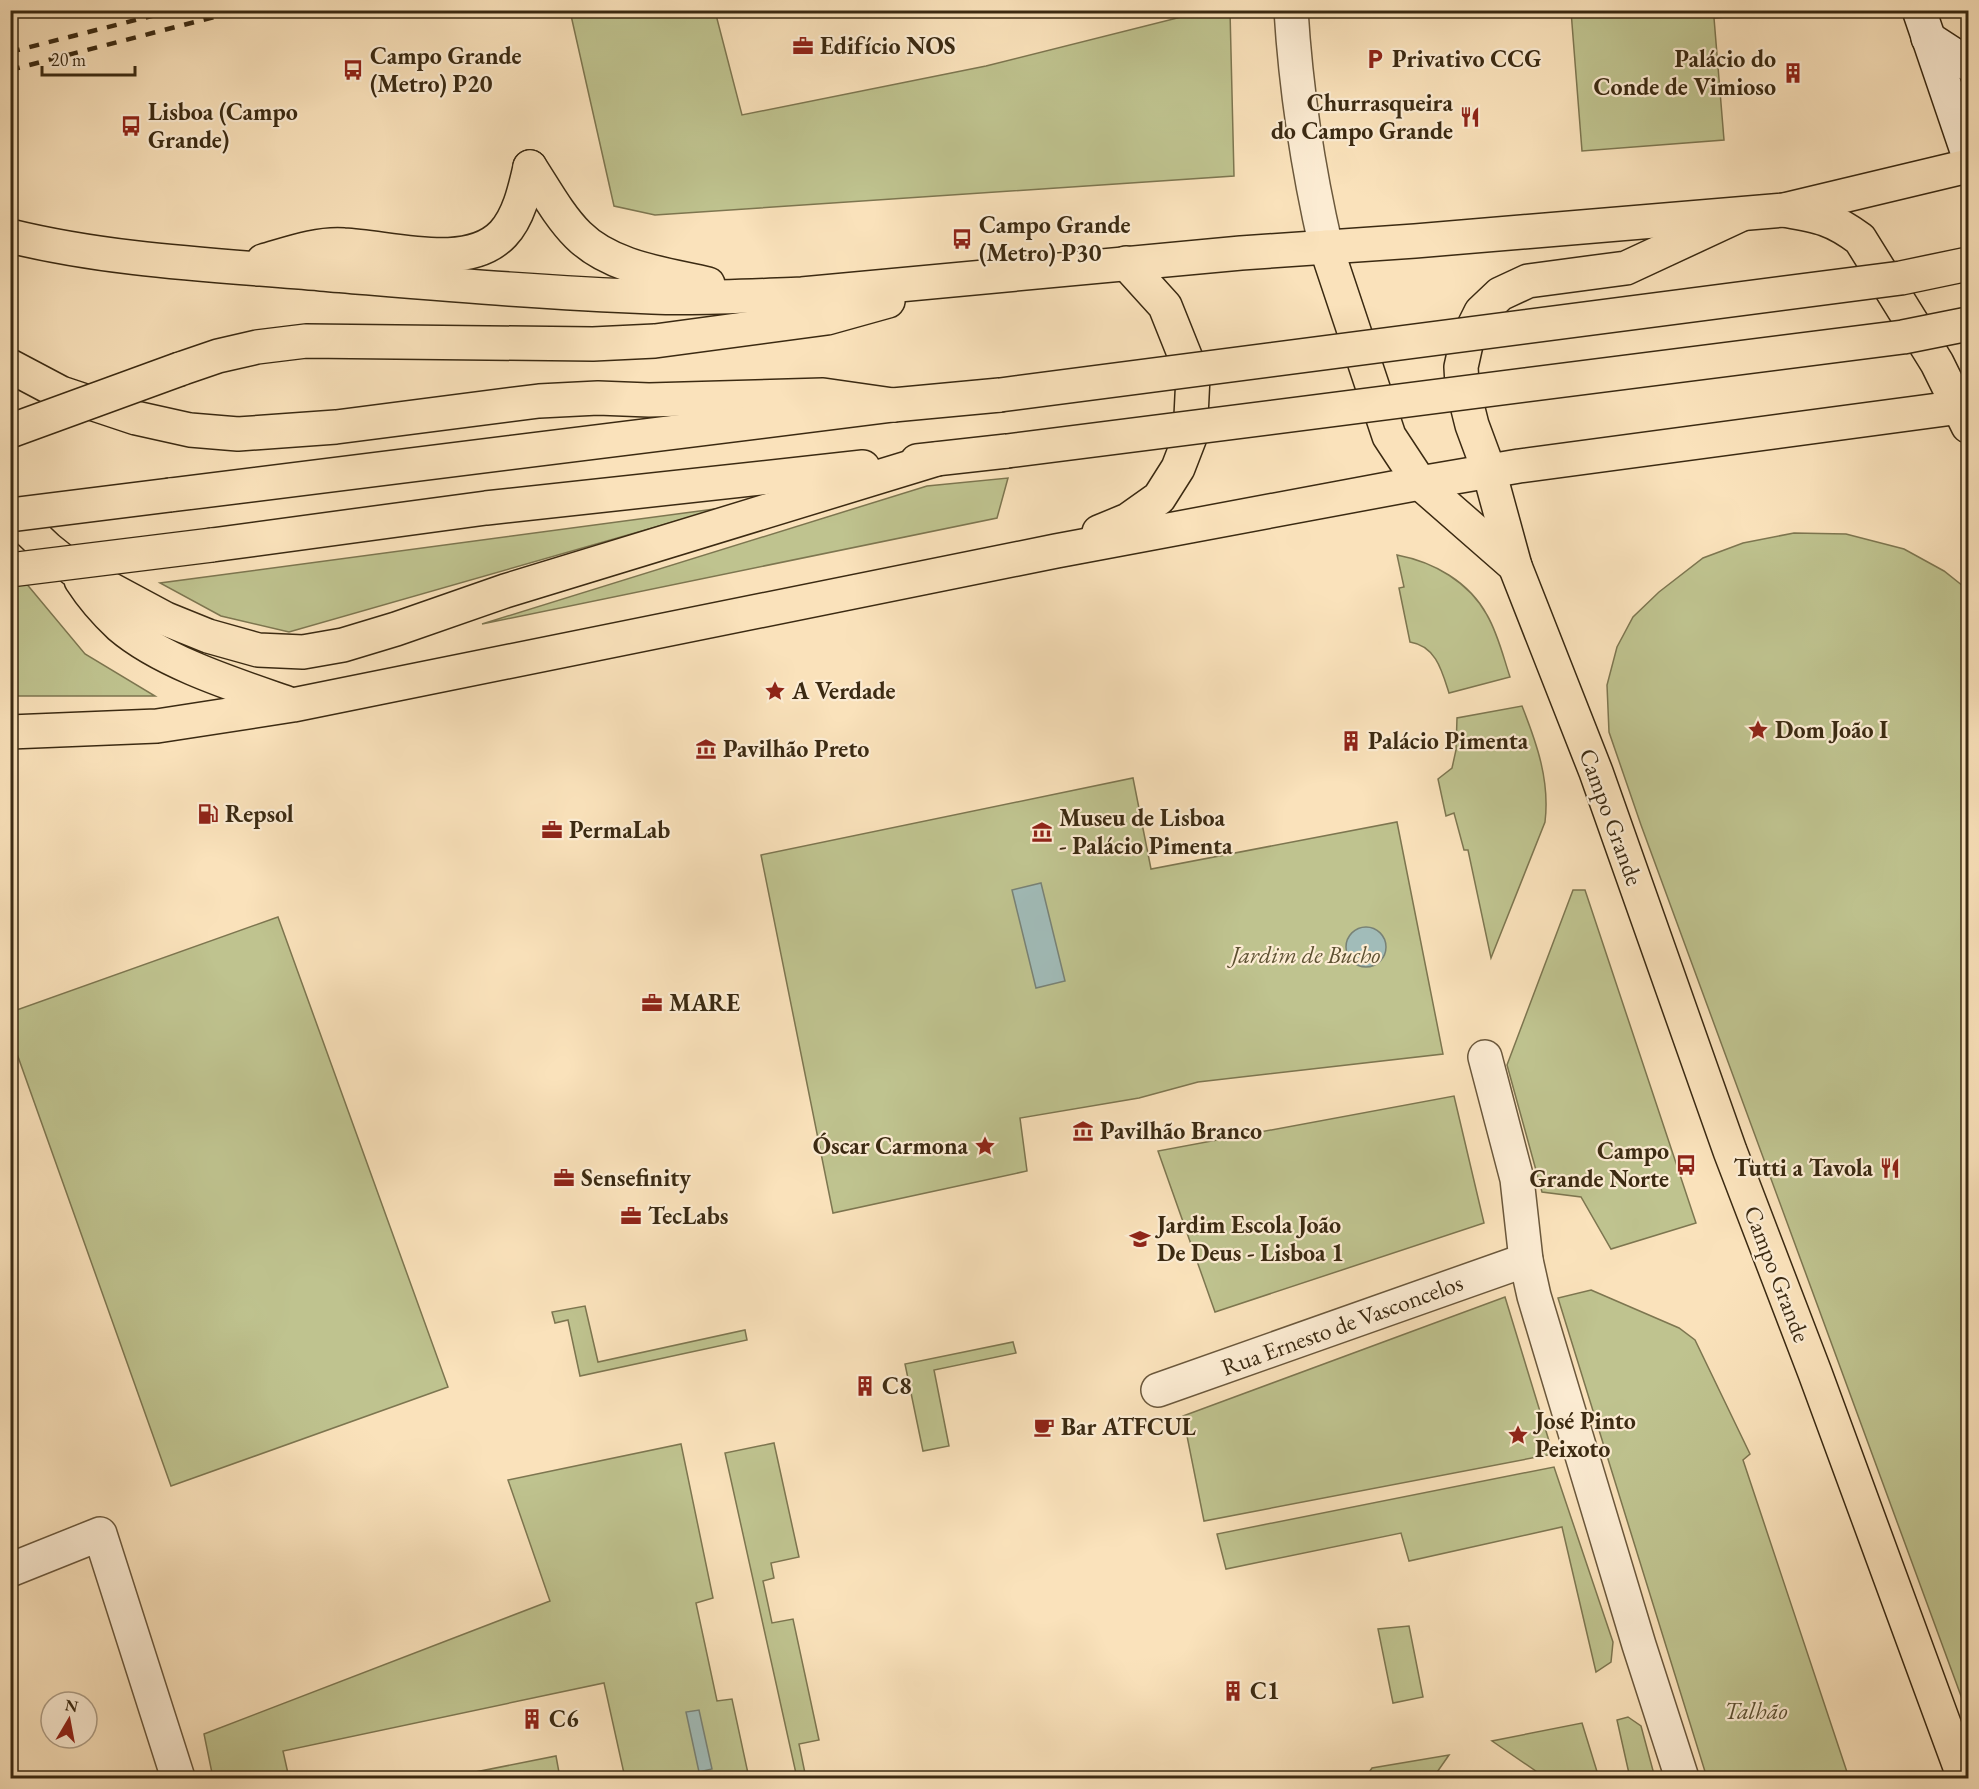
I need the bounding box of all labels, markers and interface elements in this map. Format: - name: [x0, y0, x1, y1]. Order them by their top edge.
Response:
- place label: Edifício NOS: [820, 30, 956, 61]
- office icon: Edifício NOS: [791, 34, 815, 58]
- scale bar: [42, 39, 135, 77]
- place label: Campo Grande (Metro) P20: [370, 40, 521, 99]
- place label: Privativo CCG: [1392, 43, 1541, 74]
- place label: Palácio do Conde de Vimioso: [1594, 43, 1776, 102]
- parking icon: Privativo CCG: [1363, 47, 1387, 71]
- text: 20 m: [51, 48, 86, 71]
- bus stop icon: Campo Grande (Metro) P20: [341, 58, 365, 82]
- building icon: Palácio do Conde de Vimioso: [1781, 61, 1805, 85]
- place label: Churrasqueira do Campo Grande: [1271, 87, 1453, 146]
- place label: Lisboa (Campo Grande): [148, 96, 298, 155]
- restaurant icon: Churrasqueira do Campo Grande: [1458, 105, 1482, 129]
- bus stop icon: Lisboa (Campo Grande): [119, 114, 143, 138]
- place label: Campo Grande (Metro) P30: [979, 209, 1130, 268]
- bus stop icon: Campo Grande (Metro) P30: [950, 227, 974, 251]
- place label: A Verdade: [791, 675, 895, 706]
- place icon: A Verdade: [763, 679, 787, 703]
- place label: Dom João I: [1775, 714, 1888, 745]
- place icon: Dom João I: [1746, 718, 1770, 742]
- place label: Palácio Pimenta: [1368, 725, 1529, 756]
- building icon: Palácio Pimenta: [1339, 729, 1363, 753]
- place label: Pavilhão Preto: [723, 733, 869, 764]
- museum icon: Pavilhão Preto: [694, 737, 718, 761]
- street label: Campo Grande: [1572, 744, 1651, 890]
- place label: Repsol: [225, 798, 294, 829]
- fuel station icon: Repsol: [196, 802, 220, 826]
- place label: Museu de Lisboa - Palácio Pimenta: [1059, 802, 1233, 861]
- place label: PermaLab: [569, 814, 670, 845]
- office icon: PermaLab: [540, 818, 564, 842]
- museum icon: Museu de Lisboa - Palácio Pimenta: [1030, 820, 1054, 844]
- park label: Jardim de Bucho: [1227, 939, 1380, 970]
- place label: MARE: [669, 987, 740, 1018]
- office icon: MARE: [640, 991, 664, 1015]
- place label: Pavilhão Branco: [1100, 1115, 1262, 1146]
- museum icon: Pavilhão Branco: [1071, 1119, 1095, 1143]
- place label: Óscar Carmona: [813, 1130, 968, 1161]
- place icon: Óscar Carmona: [973, 1134, 997, 1158]
- place label: Campo Grande Norte: [1530, 1135, 1669, 1194]
- place label: Tutti a Tavola: [1733, 1152, 1873, 1183]
- bus stop icon: Campo Grande Norte: [1674, 1153, 1698, 1177]
- restaurant icon: Tutti a Tavola: [1878, 1156, 1902, 1180]
- place label: Sensefinity: [581, 1162, 691, 1194]
- office icon: Sensefinity: [552, 1166, 576, 1190]
- place label: TecLabs: [648, 1200, 728, 1231]
- street label: Campo Grande: [1737, 1201, 1818, 1346]
- office icon: TecLabs: [619, 1204, 643, 1228]
- place label: Jardim Escola João De Deus - Lisboa 1: [1155, 1209, 1344, 1268]
- school or university icon: Jardim Escola João De Deus - Lisboa 1: [1128, 1227, 1152, 1251]
- street label: Rua Ernesto de Vasconcelos: [1217, 1266, 1467, 1383]
- place label: C8: [882, 1370, 912, 1401]
- building icon: C8: [853, 1374, 877, 1398]
- place label: José Pinto Peixoto: [1533, 1405, 1636, 1464]
- place label: Bar ATFCUL: [1061, 1411, 1196, 1442]
- cafe icon: Bar ATFCUL: [1032, 1415, 1056, 1439]
- place icon: José Pinto Peixoto: [1506, 1423, 1530, 1447]
- place label: C1: [1250, 1675, 1280, 1706]
- building icon: C1: [1221, 1679, 1245, 1703]
- north arrow: [39, 1690, 99, 1750]
- text: N: [63, 1694, 80, 1717]
- park label: Talhão: [1724, 1695, 1788, 1726]
- place label: C6: [549, 1703, 579, 1734]
- building icon: C6: [520, 1707, 544, 1731]

